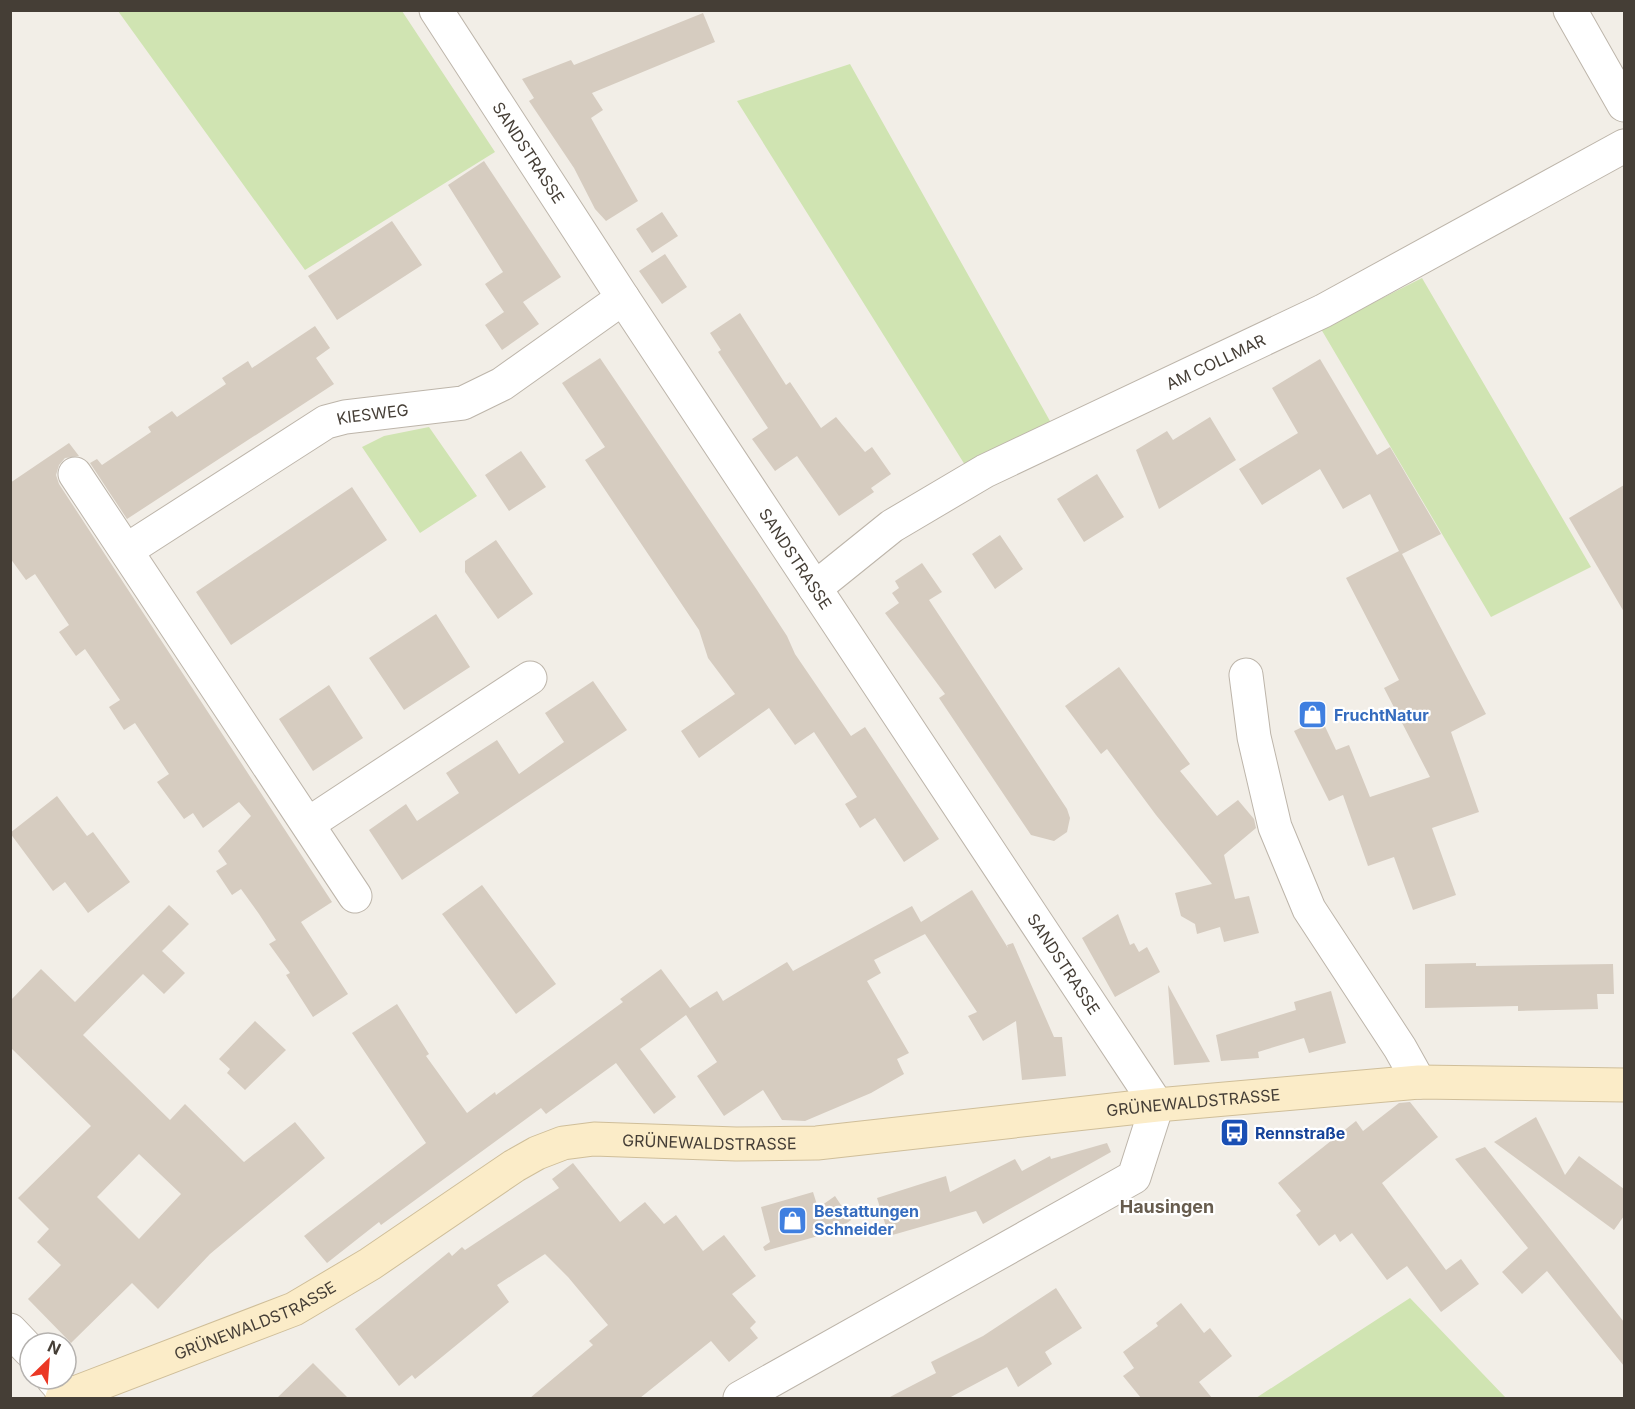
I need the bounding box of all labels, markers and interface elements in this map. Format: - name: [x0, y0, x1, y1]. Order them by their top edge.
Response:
- street label: SANDSTRASSE: [488, 98, 569, 207]
- street label: AM COLLMAR: [1163, 330, 1269, 394]
- street label: KIESWEG: [334, 400, 410, 429]
- street label: SANDSTRASSE: [755, 504, 836, 613]
- shop icon: FruchtNatur: [1297, 699, 1329, 731]
- place label: FruchtNatur: [1334, 705, 1429, 725]
- street label: SANDSTRASSE: [1023, 910, 1104, 1018]
- street label: GRÜNEWALDSTRASSE: [1105, 1084, 1281, 1121]
- bus stop icon: Rennstraße: [1218, 1117, 1250, 1149]
- place label: Rennstraße: [1255, 1123, 1345, 1143]
- street label: GRÜNEWALDSTRASSE: [622, 1130, 797, 1154]
- district label: Hausingen: [1120, 1196, 1214, 1217]
- place label: Bestattungen Schneider: [814, 1201, 919, 1239]
- shop icon: Bestattungen Schneider: [777, 1204, 809, 1236]
- street label: GRÜNEWALDSTRASSE: [171, 1277, 339, 1364]
- north arrow: [18, 1331, 78, 1391]
- text: N: [45, 1336, 64, 1359]

